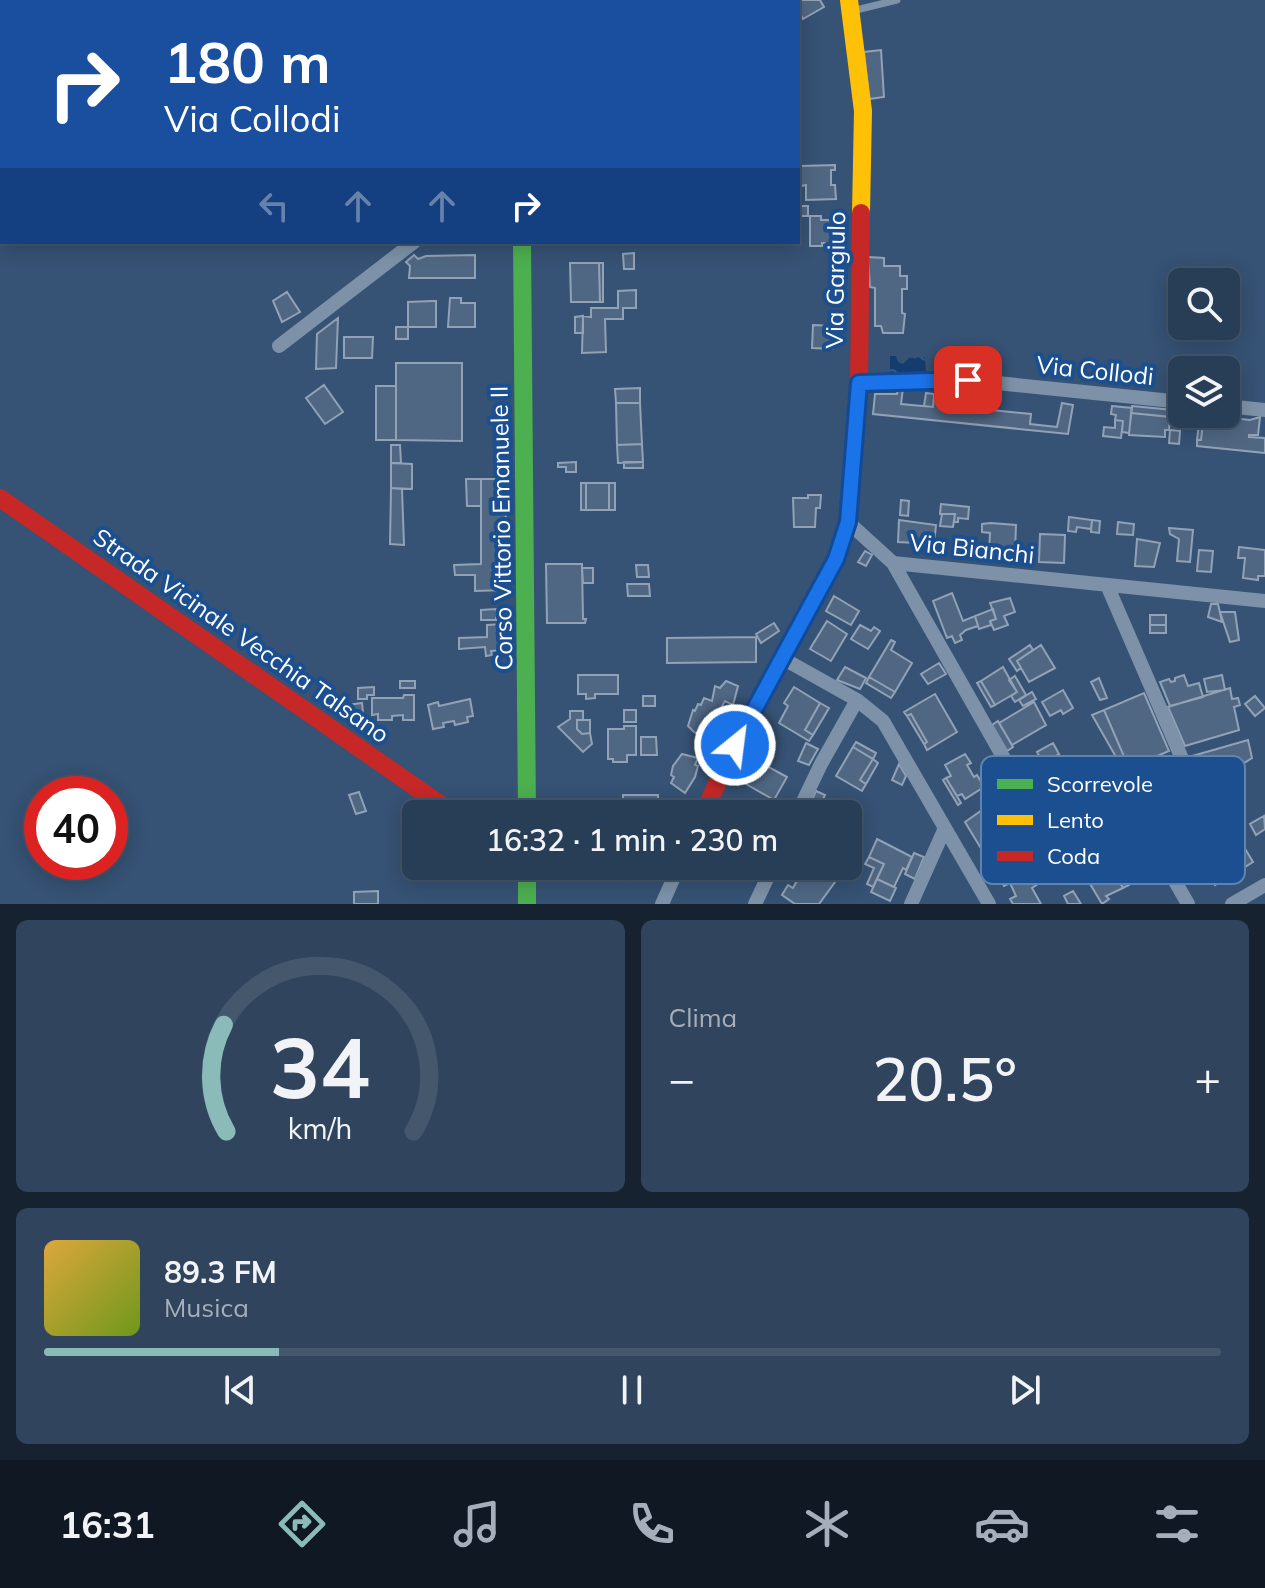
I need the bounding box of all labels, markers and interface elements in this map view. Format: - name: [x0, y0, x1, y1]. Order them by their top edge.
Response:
- text: 180 m: [164, 27, 331, 97]
- icon: right: [32, 32, 136, 136]
- text: Via Collodi: [164, 96, 340, 141]
- icon: left: [252, 184, 296, 228]
- icon: ahead: [336, 184, 380, 228]
- icon: ahead: [420, 184, 464, 228]
- icon: right: [504, 184, 548, 228]
- street label: Via Gargiulo: [819, 211, 851, 349]
- map controls: [1168, 268, 1240, 428]
- button: search: [1168, 268, 1240, 340]
- pin: [934, 346, 1002, 414]
- street label: Via Collodi: [1035, 349, 1155, 391]
- button: layers: [1168, 356, 1240, 428]
- icon: arrive: [946, 358, 990, 402]
- street label: Corso Vittorio Emanuele II: [484, 385, 518, 671]
- street label: Strada Vicinale Vecchia Talsano: [88, 521, 395, 749]
- street label: Via Bianchi: [908, 527, 1036, 569]
- position arrow: [693, 703, 777, 787]
- legend: [981, 756, 1245, 884]
- text: Scorrevole: [1047, 770, 1153, 798]
- speed limit sign: 40: [24, 776, 128, 880]
- text: Lento: [1047, 806, 1104, 834]
- text: 16:32 · 1 min · 230 m: [486, 821, 778, 859]
- text: Coda: [1047, 842, 1100, 870]
- text: Clima: [669, 1001, 737, 1034]
- text: 34: [270, 1014, 370, 1119]
- text: 20.5°: [872, 1041, 1017, 1116]
- text: −: [669, 1051, 695, 1106]
- text: +: [1195, 1051, 1221, 1106]
- text: km/h: [288, 1110, 353, 1146]
- text: 89.3 FM: [164, 1253, 277, 1291]
- text: Musica: [164, 1291, 249, 1324]
- icon: previous: [218, 1368, 262, 1412]
- icon: pause: [610, 1368, 654, 1412]
- icon: next: [1003, 1368, 1047, 1412]
- icon: directions: [274, 1496, 330, 1552]
- icon: music: [449, 1496, 505, 1552]
- icon: phone: [624, 1496, 680, 1552]
- icon: climate: [799, 1496, 855, 1552]
- icon: car: [974, 1496, 1030, 1552]
- icon: filters: [1149, 1496, 1205, 1552]
- text: 16:31: [60, 1502, 155, 1547]

